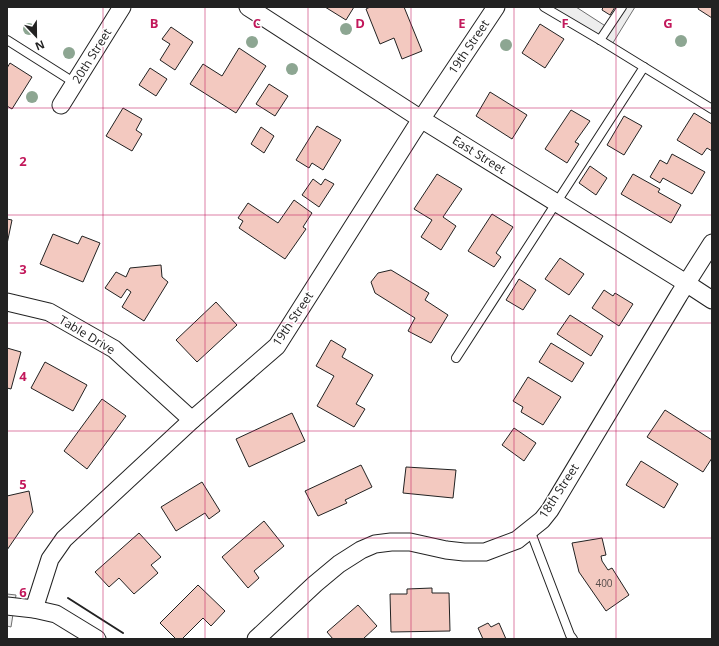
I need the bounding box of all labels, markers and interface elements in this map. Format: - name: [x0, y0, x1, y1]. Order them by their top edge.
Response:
- text: B: [150, 14, 159, 32]
- text: C: [253, 14, 261, 32]
- text: D: [355, 14, 365, 32]
- text: E: [458, 14, 466, 32]
- text: F: [561, 14, 569, 32]
- text: G: [663, 14, 673, 32]
- north arrow: [16, 16, 56, 56]
- street label: 19th Street: [444, 16, 493, 77]
- street label: 20th Street: [68, 25, 115, 87]
- text: N: [33, 37, 47, 54]
- street label: East Street: [449, 131, 509, 178]
- text: 2: [19, 152, 27, 170]
- text: 3: [19, 260, 27, 278]
- street label: 19th Street: [268, 288, 317, 349]
- street label: Table Drive: [56, 311, 119, 358]
- text: 4: [19, 367, 27, 385]
- street label: 18th Street: [535, 460, 583, 521]
- text: 5: [19, 475, 27, 493]
- house number: 400: [595, 576, 613, 590]
- text: 6: [19, 583, 27, 601]

